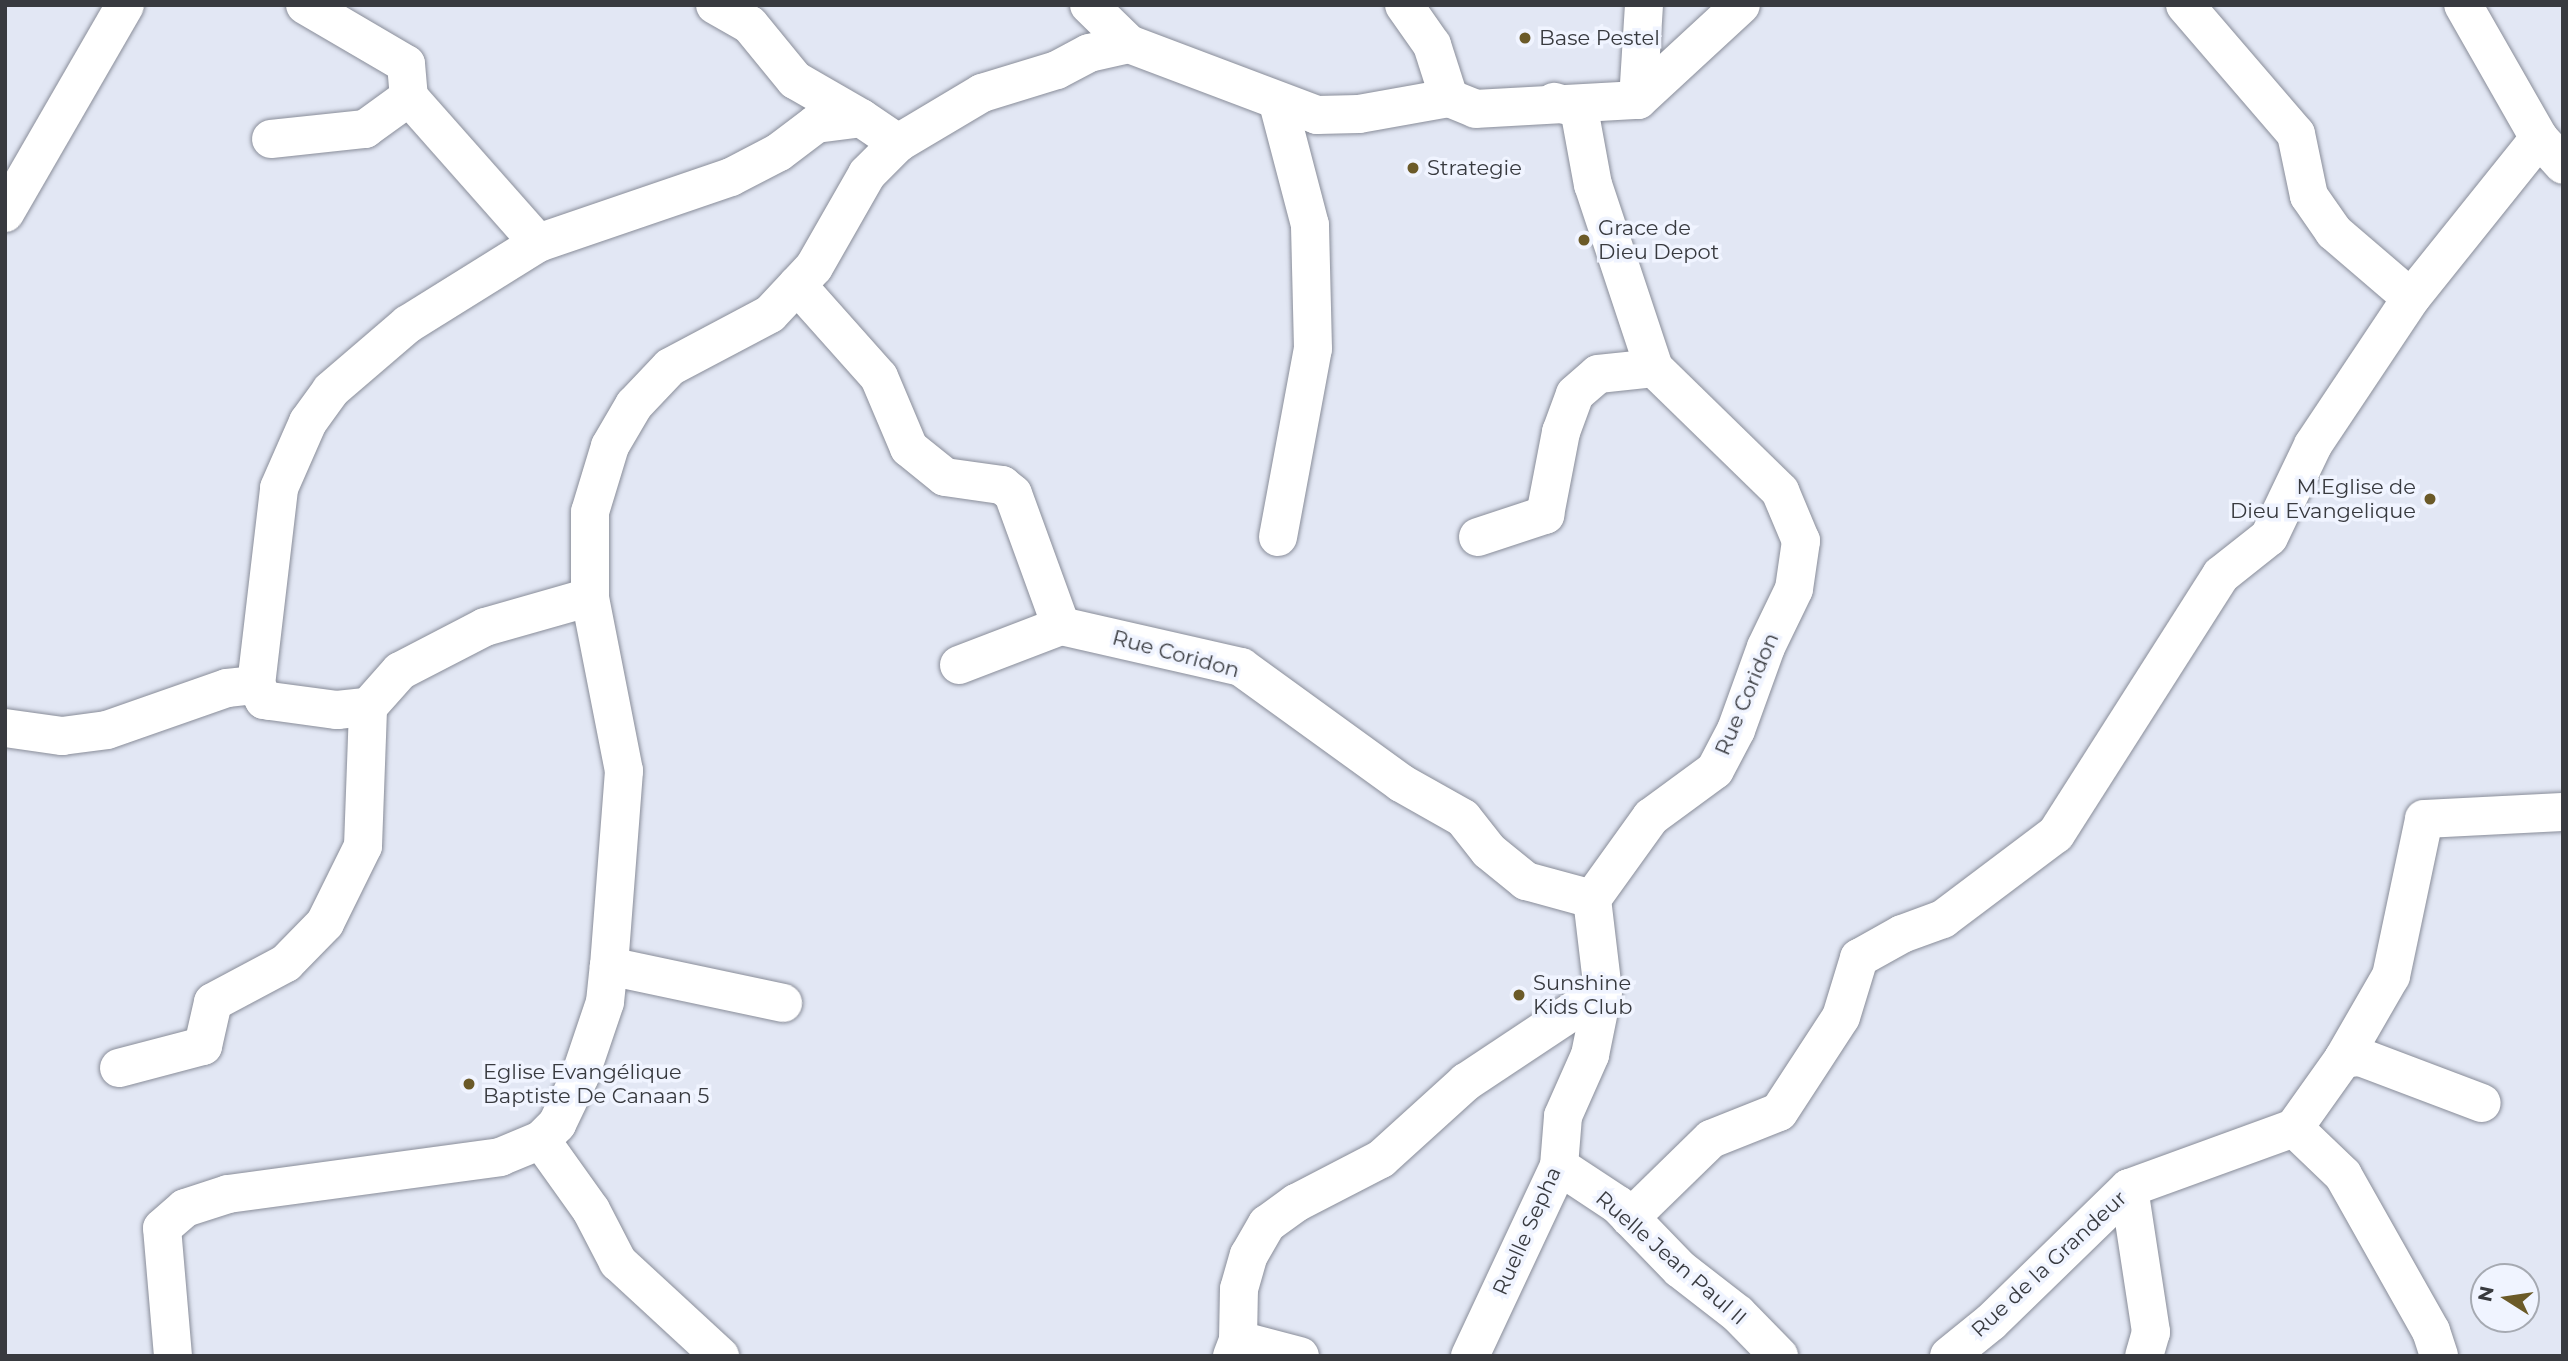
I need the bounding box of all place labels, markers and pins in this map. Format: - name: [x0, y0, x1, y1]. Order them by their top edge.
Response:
- place label: Base Pestel: [1539, 25, 1660, 51]
- marker: Base Pestel: [1517, 30, 1533, 46]
- place label: Strategie: [1427, 155, 1522, 181]
- marker: Strategie: [1405, 160, 1421, 176]
- place label: Grace de Dieu Depot: [1598, 215, 1719, 265]
- marker: Grace de Dieu Depot: [1576, 232, 1592, 248]
- place label: M.Eglise de Dieu Evangelique: [2230, 474, 2416, 524]
- marker: M.Eglise de Dieu Evangelique: [2422, 491, 2438, 507]
- place label: Sunshine Kids Club: [1533, 970, 1632, 1020]
- marker: Sunshine Kids Club: [1511, 987, 1527, 1003]
- place label: Eglise Evangélique Baptiste De Canaan 5: [483, 1059, 709, 1109]
- marker: Eglise Evangélique Baptiste De Canaan 5: [461, 1076, 477, 1092]

